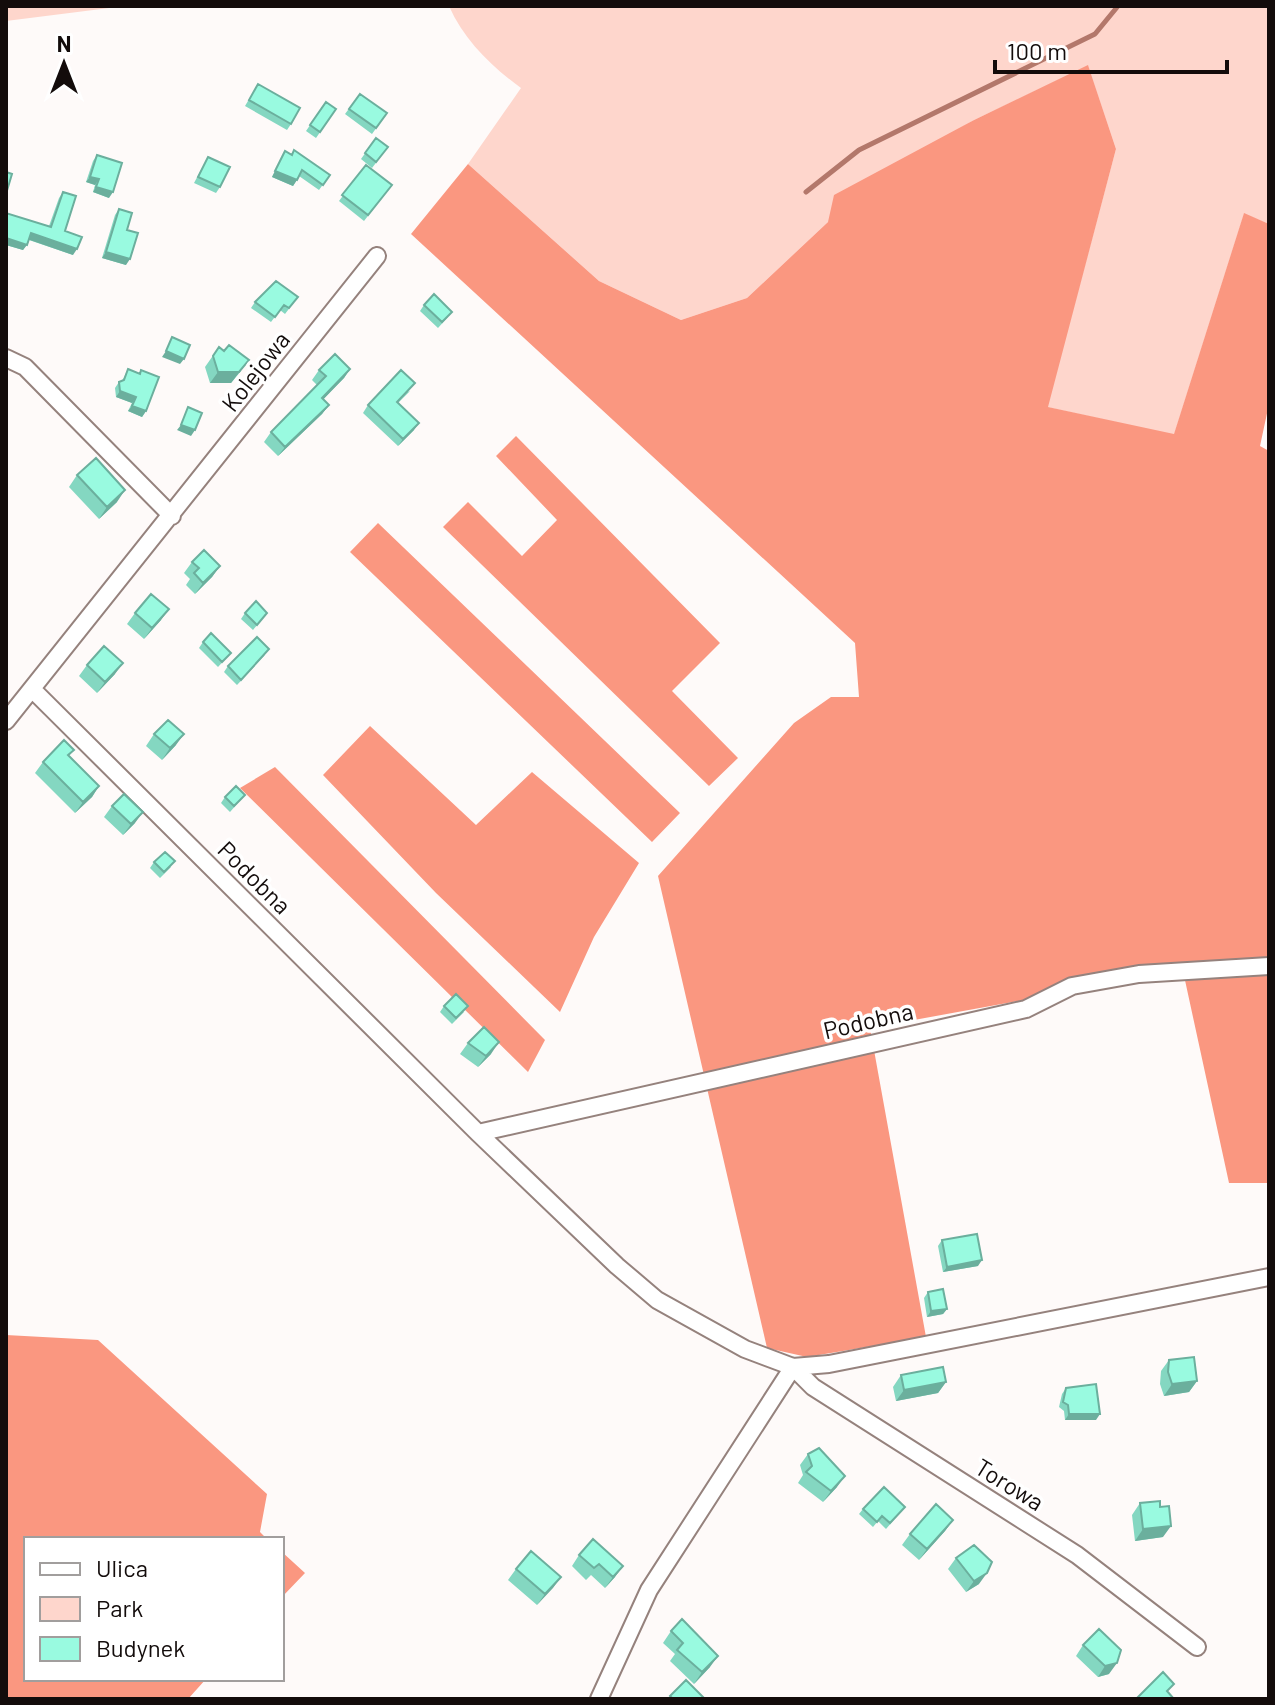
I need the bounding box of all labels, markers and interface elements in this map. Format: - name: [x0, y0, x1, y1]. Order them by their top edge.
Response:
- north arrow: [24, 24, 104, 104]
- scale bar: [995, 24, 1227, 74]
- text: N: [57, 30, 71, 56]
- text: 100 m: [1007, 36, 1067, 65]
- street label: Kolejowa: [215, 325, 295, 417]
- street label: Podobna: [212, 834, 298, 920]
- street label: Podobna: [820, 996, 916, 1044]
- street label: Torowa: [970, 1452, 1050, 1516]
- legend: [24, 1537, 284, 1681]
- text: Ulica: [96, 1553, 148, 1582]
- text: Park: [96, 1593, 143, 1622]
- text: Budynek: [96, 1633, 185, 1662]

